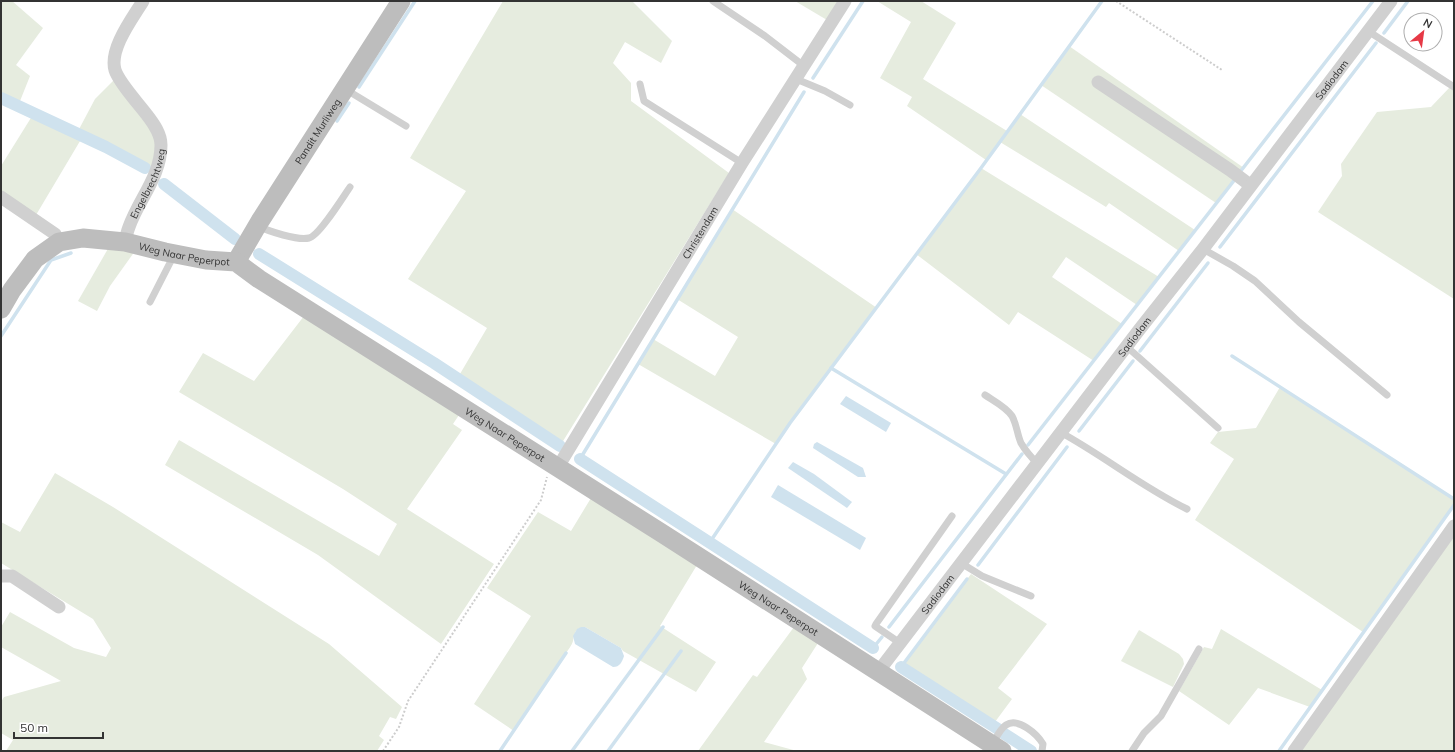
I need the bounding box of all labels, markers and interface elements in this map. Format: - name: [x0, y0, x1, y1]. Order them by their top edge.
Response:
- north arrow: [1403, 12, 1443, 52]
- text: N: [1421, 15, 1435, 31]
- street label: Sadiodam: [1312, 57, 1351, 103]
- street label: Pandit Murliweg: [292, 96, 344, 167]
- street label: Engelbrechtweg: [127, 148, 168, 221]
- street label: Christendam: [679, 204, 721, 262]
- street label: Weg Naar Peperpot: [137, 240, 231, 269]
- street label: Sadiodam: [1115, 314, 1154, 360]
- street label: Weg Naar Peperpot: [462, 404, 548, 465]
- street label: Sadiodam: [918, 572, 957, 617]
- street label: Weg Naar Peperpot: [736, 578, 821, 639]
- scale bar: [14, 714, 103, 740]
- text: 50 m: [20, 720, 48, 735]

